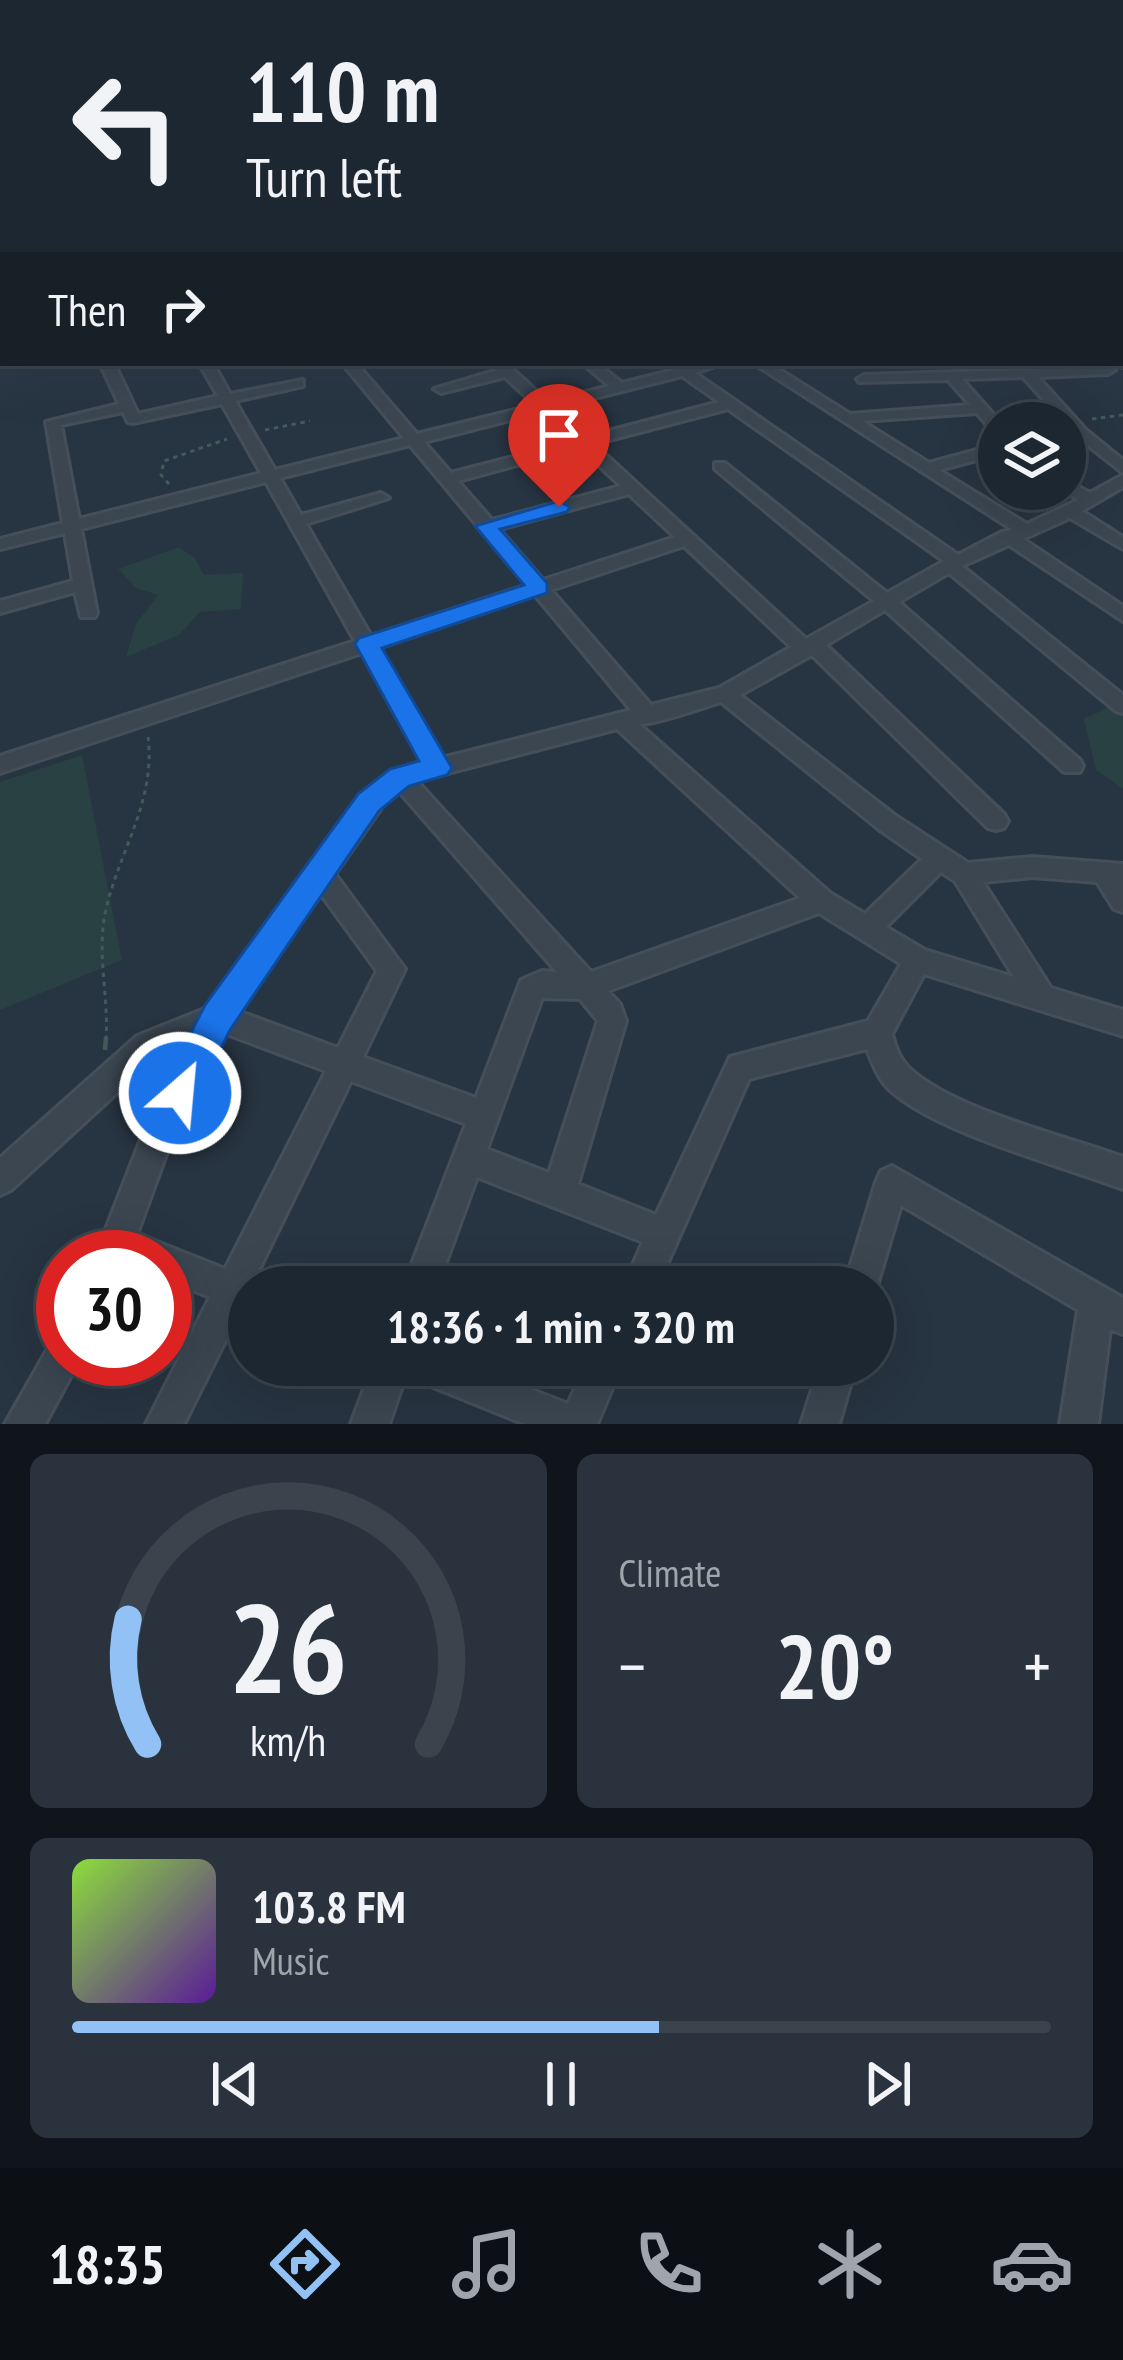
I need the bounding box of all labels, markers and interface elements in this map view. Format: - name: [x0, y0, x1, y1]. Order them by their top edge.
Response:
- text: 110 m: [246, 36, 439, 145]
- icon: left: [48, 48, 204, 204]
- text: Turn left: [246, 142, 402, 212]
- icon: right: [150, 276, 216, 342]
- text: Then: [48, 280, 126, 338]
- pin: [508, 384, 610, 507]
- icon: arrive: [526, 402, 592, 468]
- map controls: [978, 402, 1086, 510]
- button: layers: [978, 402, 1086, 510]
- position arrow: [117, 1030, 243, 1156]
- speed limit sign: 30: [36, 1230, 192, 1386]
- text: 18:36 · 1 min · 320 m: [387, 1297, 735, 1355]
- text: Climate: [619, 1547, 721, 1598]
- text: 26: [229, 1566, 348, 1727]
- text: 20°: [775, 1607, 894, 1724]
- text: −: [619, 1623, 646, 1708]
- text: +: [1024, 1623, 1051, 1708]
- text: km/h: [250, 1712, 326, 1768]
- text: 103.8 FM: [252, 1877, 406, 1935]
- text: Music: [252, 1935, 329, 1986]
- icon: previous: [202, 2051, 268, 2117]
- icon: pause: [528, 2051, 594, 2117]
- icon: next: [855, 2051, 921, 2117]
- icon: directions: [263, 2222, 347, 2306]
- icon: music: [445, 2222, 529, 2306]
- icon: phone: [627, 2222, 711, 2306]
- icon: climate: [808, 2222, 892, 2306]
- icon: car: [990, 2222, 1074, 2306]
- text: 18:35: [49, 2229, 166, 2299]

